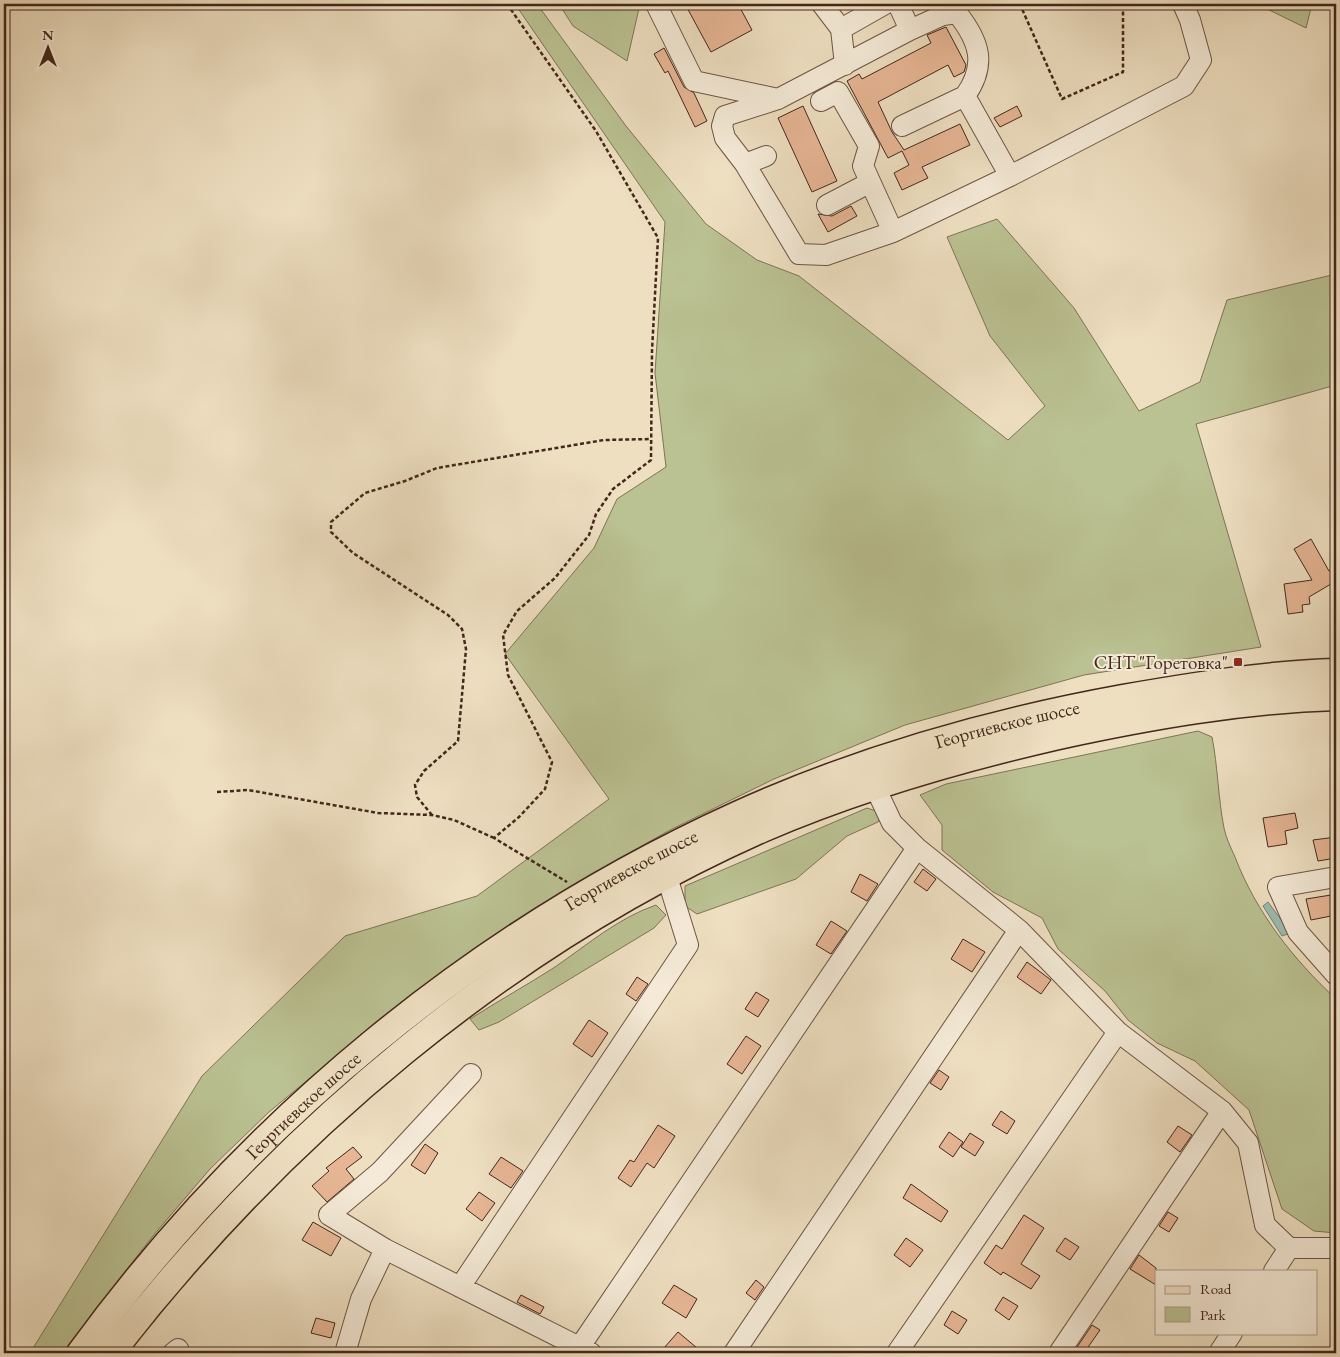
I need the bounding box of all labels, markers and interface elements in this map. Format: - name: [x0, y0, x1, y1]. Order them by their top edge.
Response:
- north arrow: [22, 22, 72, 72]
- text: N: [42, 26, 54, 44]
- place label: СНТ "Горетовка": [1094, 650, 1228, 675]
- marker: СНТ "Горетовка": [1232, 656, 1244, 668]
- street label: Георгиевское шоссе: [932, 695, 1082, 755]
- street label: Георгиевское шоссе: [560, 823, 702, 917]
- street label: Георгиевское шоссе: [240, 1046, 366, 1165]
- legend: [1155, 1270, 1318, 1334]
- text: Road: [1200, 1279, 1232, 1298]
- text: Park: [1200, 1305, 1227, 1324]

